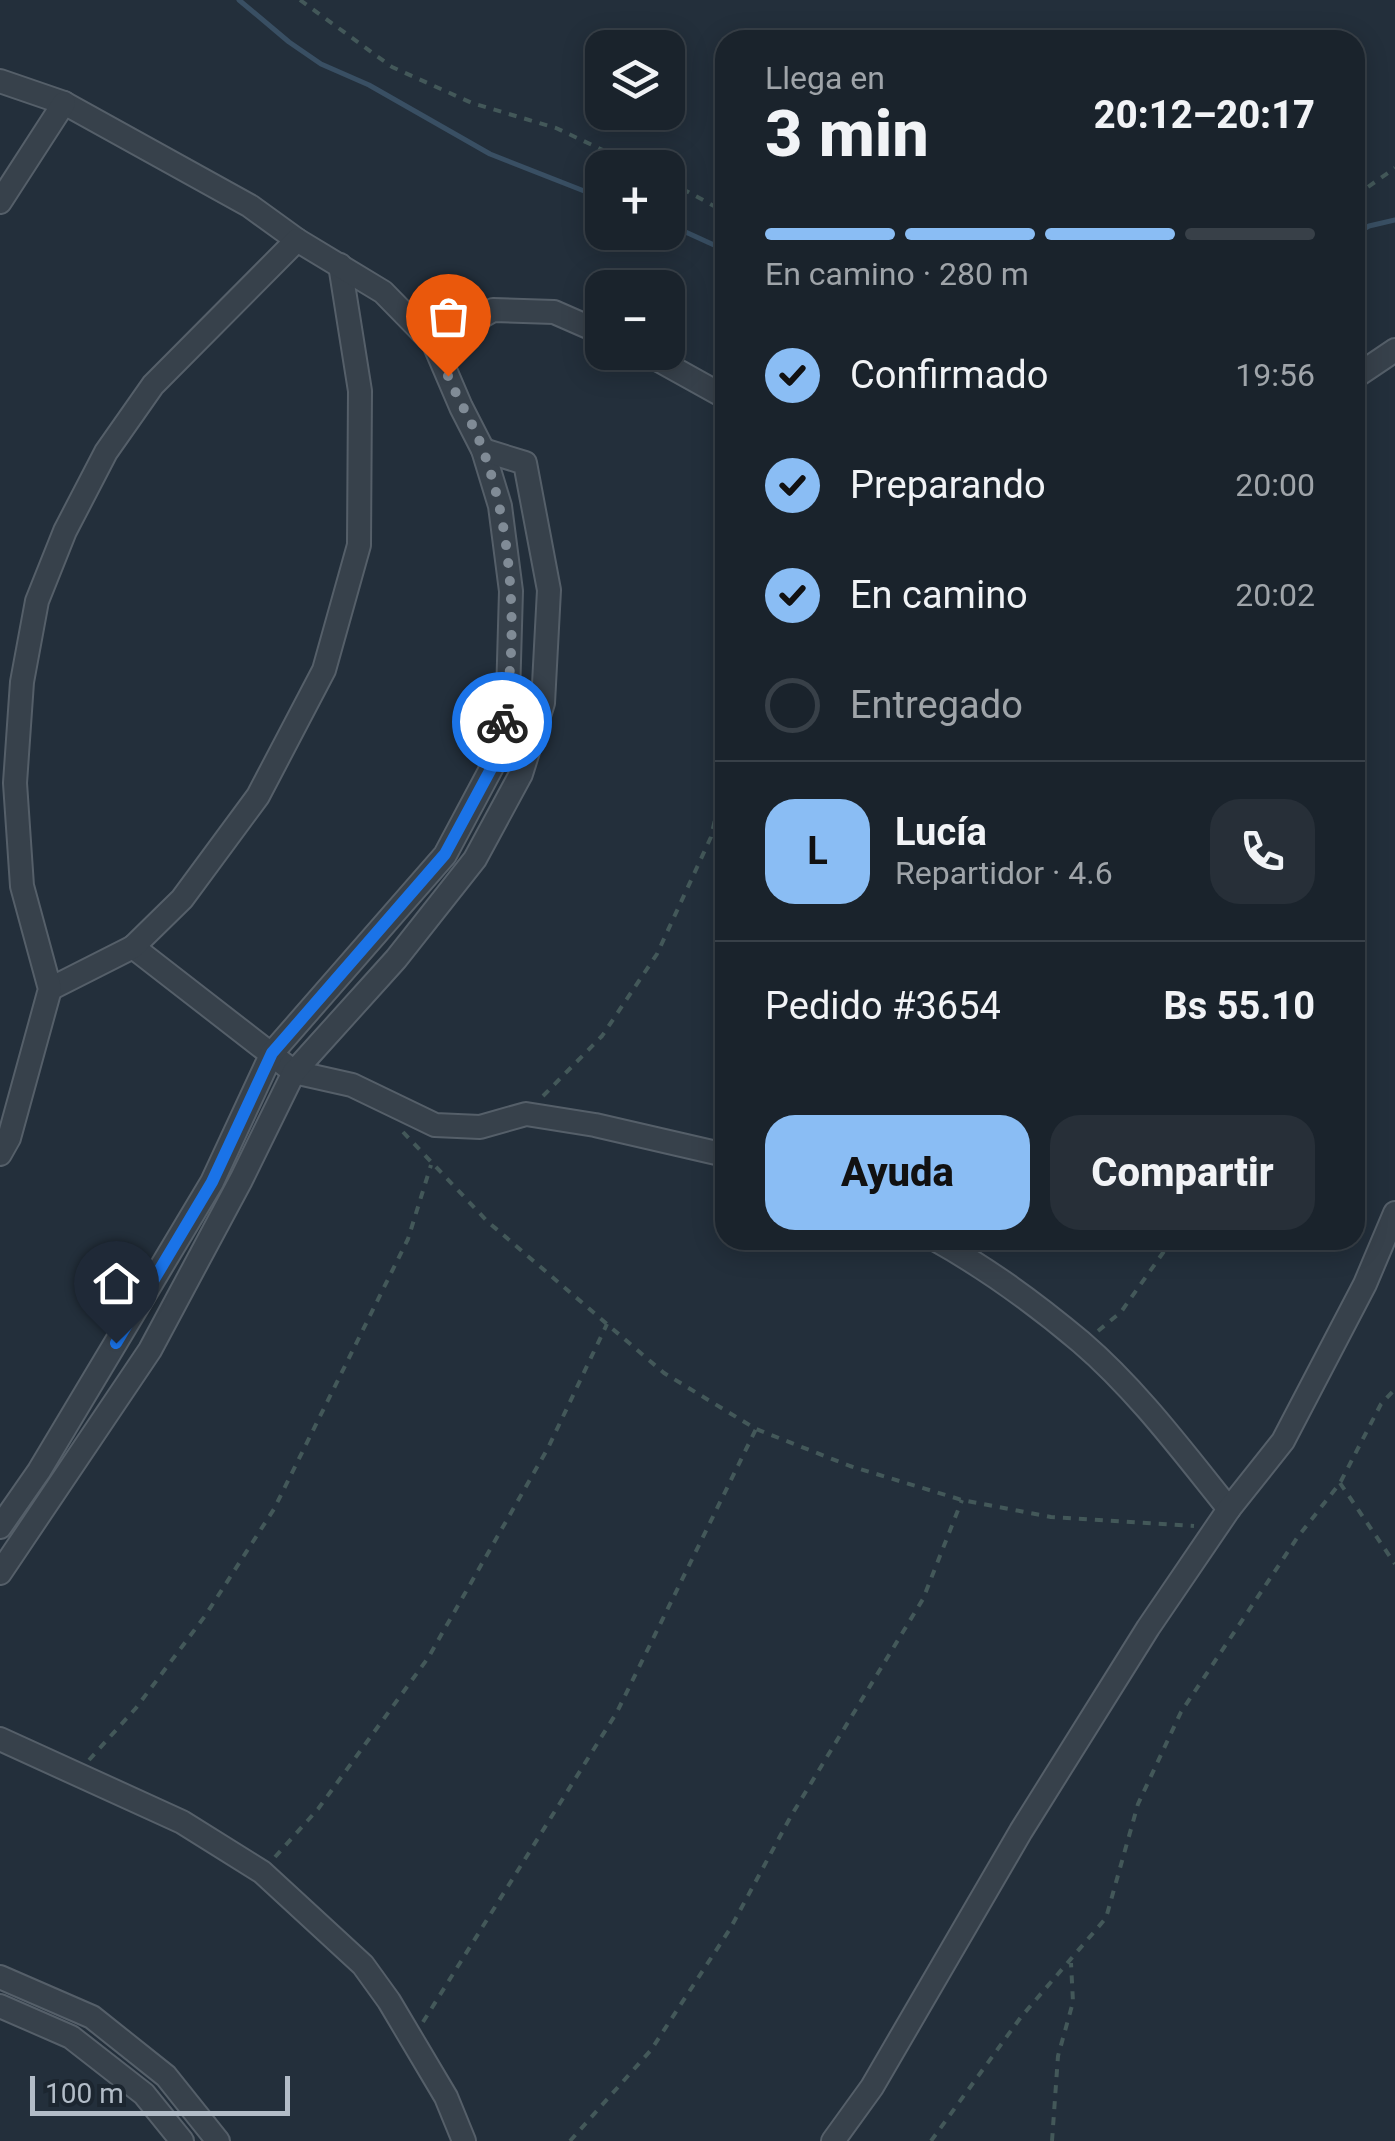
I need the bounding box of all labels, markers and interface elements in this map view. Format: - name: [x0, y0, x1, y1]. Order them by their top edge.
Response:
- map controls: [585, 30, 685, 370]
- button: layers: [585, 30, 685, 130]
- text: Llega en: [765, 59, 885, 97]
- text: 20:12–20:17: [1094, 93, 1315, 137]
- text: 3 min: [765, 96, 929, 172]
- button: +: [585, 150, 685, 250]
- text: En camino · 280 m: [765, 255, 1029, 293]
- button: −: [585, 270, 685, 370]
- pin: [406, 274, 491, 377]
- icon: bag: [421, 289, 476, 344]
- icon: check: [765, 348, 820, 403]
- text: Confirmado: [850, 353, 1048, 397]
- text: 19:56: [1235, 356, 1315, 394]
- icon: check: [765, 458, 820, 513]
- text: Preparando: [850, 463, 1046, 507]
- text: 20:00: [1235, 466, 1315, 504]
- icon: check: [765, 568, 820, 623]
- text: En camino: [850, 573, 1028, 617]
- text: 20:02: [1235, 576, 1315, 614]
- courier: [452, 672, 552, 772]
- text: Entregado: [850, 683, 1023, 727]
- icon: bike: [475, 695, 530, 750]
- button: phone: [1210, 799, 1315, 904]
- text: Lucía: [895, 810, 987, 854]
- text: L: [807, 829, 828, 873]
- text: Repartidor · 4.6: [895, 854, 1113, 892]
- text: Pedido #3654: [765, 984, 1001, 1028]
- text: Bs 55.10: [1164, 984, 1315, 1028]
- button: Ayuda: [765, 1115, 1030, 1230]
- button: Compartir: [1050, 1115, 1315, 1230]
- pin: [74, 1241, 159, 1344]
- icon: home: [89, 1256, 144, 1311]
- scale bar: [30, 2071, 290, 2116]
- text: 100 m: [45, 2077, 124, 2110]

